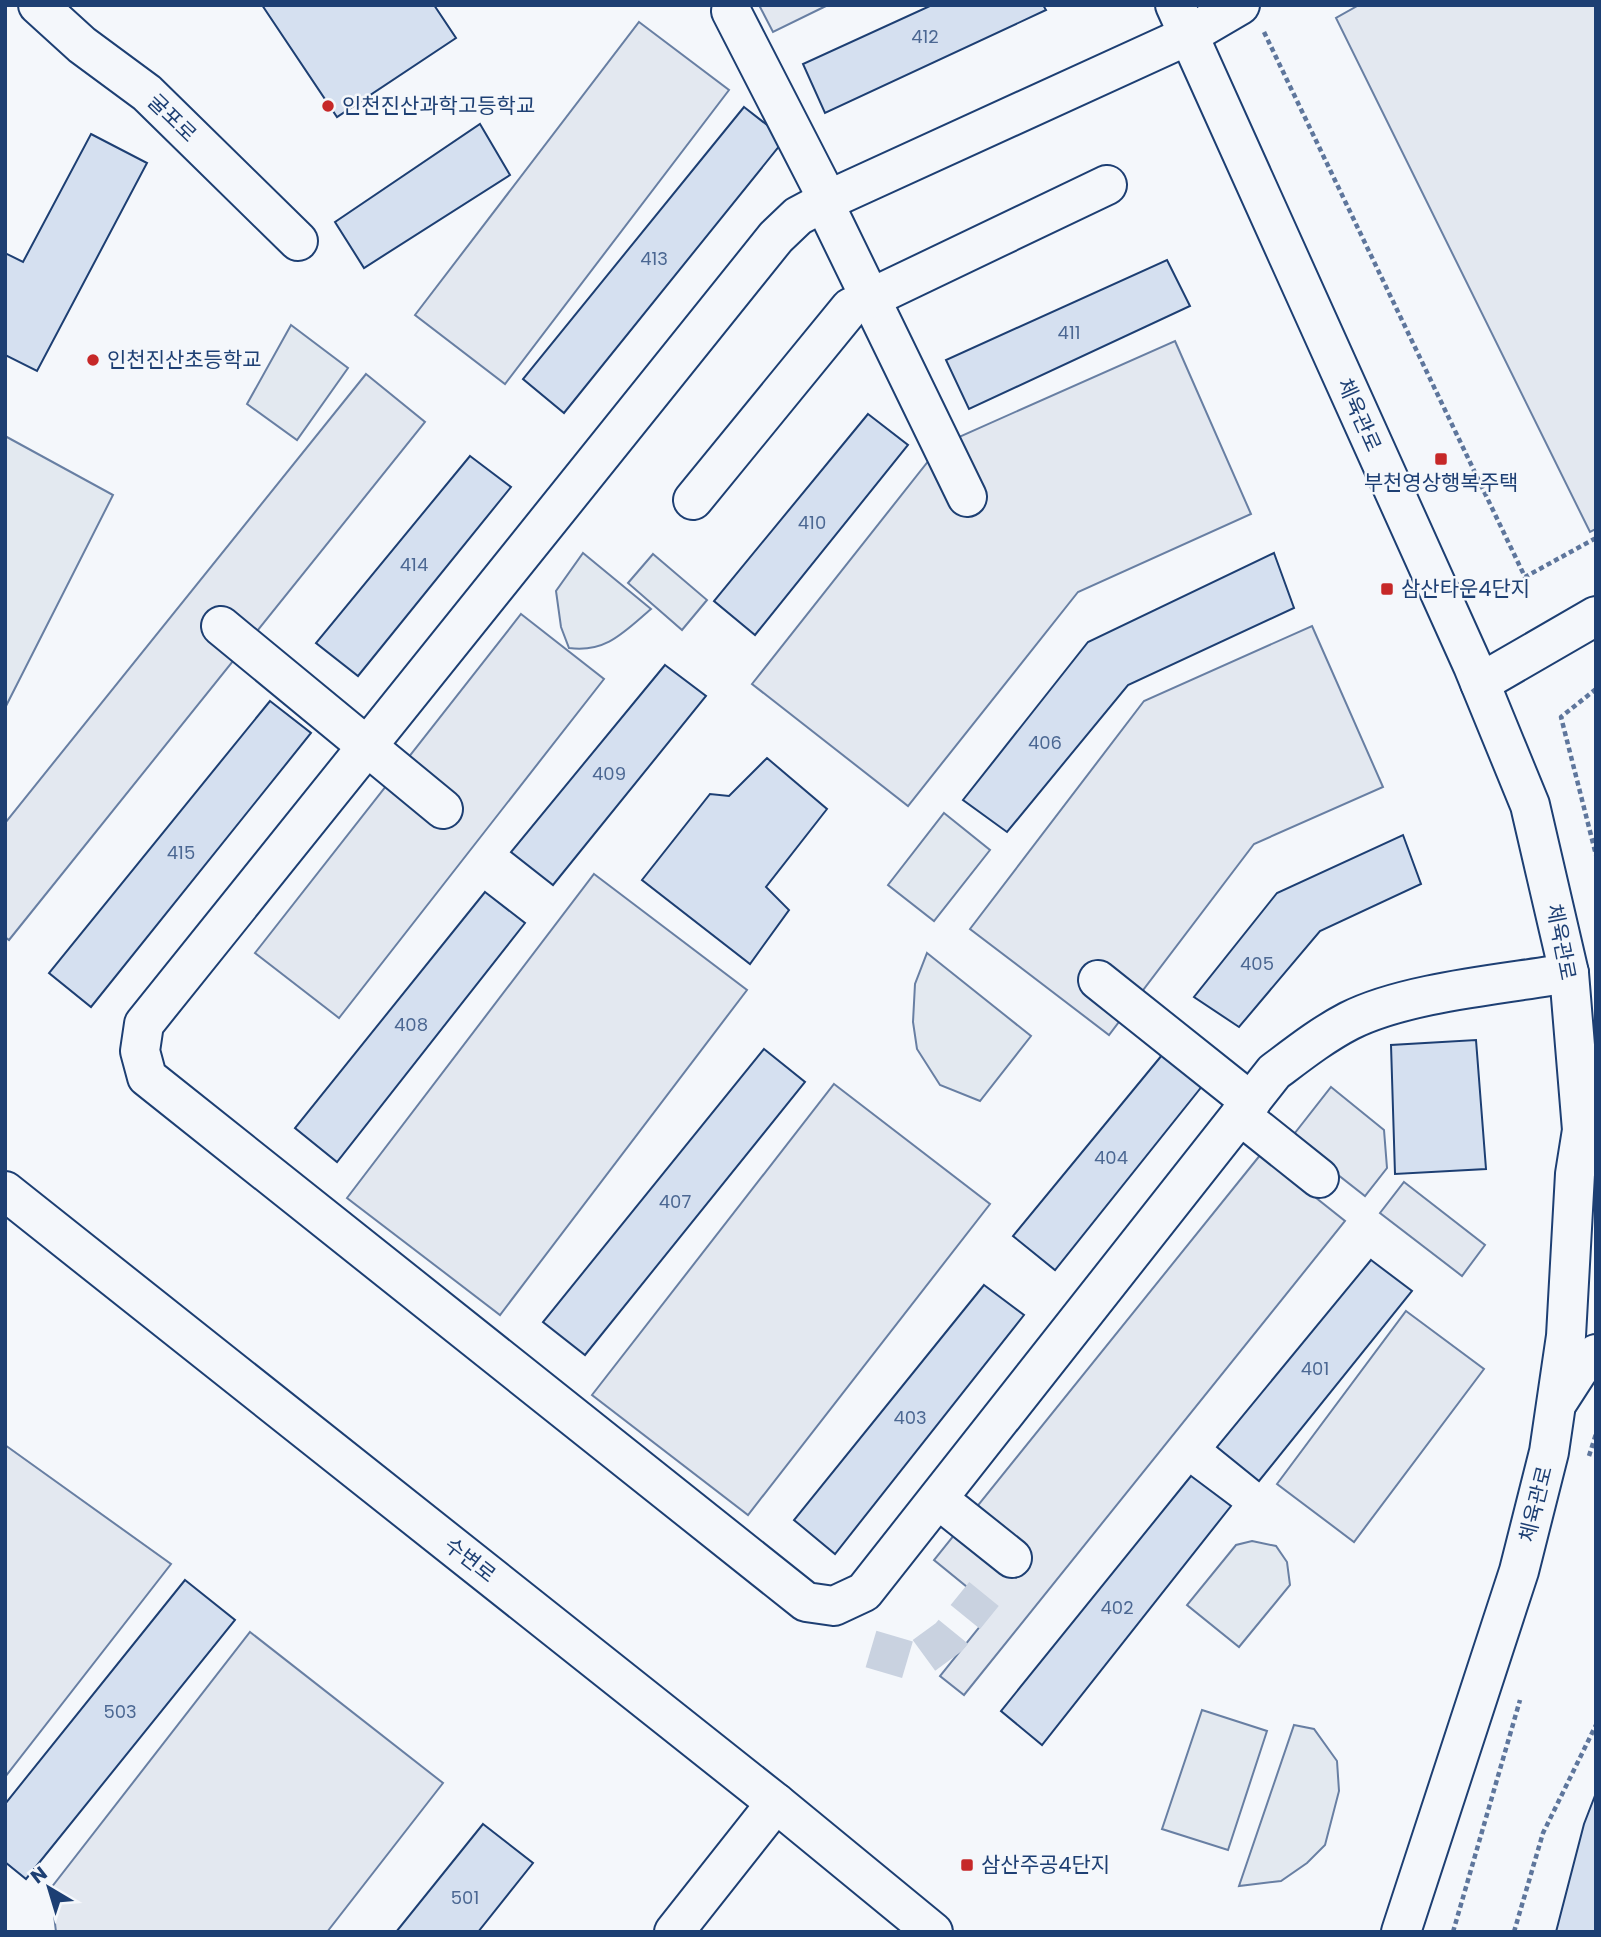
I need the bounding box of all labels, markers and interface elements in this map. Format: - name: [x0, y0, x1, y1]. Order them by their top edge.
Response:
- house number: 412: [911, 24, 939, 49]
- street label: 굴포로: [141, 87, 203, 148]
- place label: 인천진산과학고등학교: [342, 91, 535, 120]
- marker: 인천진산과학고등학교: [320, 98, 336, 114]
- house number: 413: [640, 246, 668, 271]
- house number: 411: [1058, 320, 1080, 345]
- place label: 인천진산초등학교: [107, 345, 262, 374]
- marker: 인천진산초등학교: [85, 352, 101, 368]
- street label: 체육관로: [1330, 374, 1388, 456]
- marker: 부천영상행복주택: [1433, 451, 1449, 467]
- place label: 부천영상행복주택: [1364, 468, 1518, 497]
- house number: 410: [798, 510, 826, 535]
- house number: 414: [400, 552, 428, 577]
- place label: 삼산타운4단지: [1401, 574, 1530, 603]
- marker: 삼산타운4단지: [1379, 581, 1395, 597]
- house number: 406: [1028, 730, 1062, 755]
- house number: 409: [592, 761, 626, 786]
- house number: 415: [167, 840, 195, 865]
- street label: 체육관로: [1540, 901, 1583, 983]
- house number: 405: [1240, 951, 1274, 976]
- house number: 408: [394, 1012, 428, 1037]
- house number: 404: [1094, 1145, 1128, 1170]
- house number: 407: [659, 1189, 691, 1214]
- house number: 401: [1301, 1356, 1329, 1381]
- house number: 403: [893, 1405, 927, 1430]
- street label: 체육관로: [1512, 1463, 1559, 1545]
- street label: 수변로: [439, 1530, 502, 1589]
- house number: 402: [1101, 1595, 1133, 1620]
- house number: 503: [103, 1699, 137, 1724]
- place label: 삼산주공4단지: [981, 1850, 1110, 1879]
- north arrow: [14, 1853, 84, 1923]
- marker: 삼산주공4단지: [959, 1857, 975, 1873]
- text: N: [25, 1860, 53, 1890]
- house number: 501: [451, 1885, 479, 1910]

